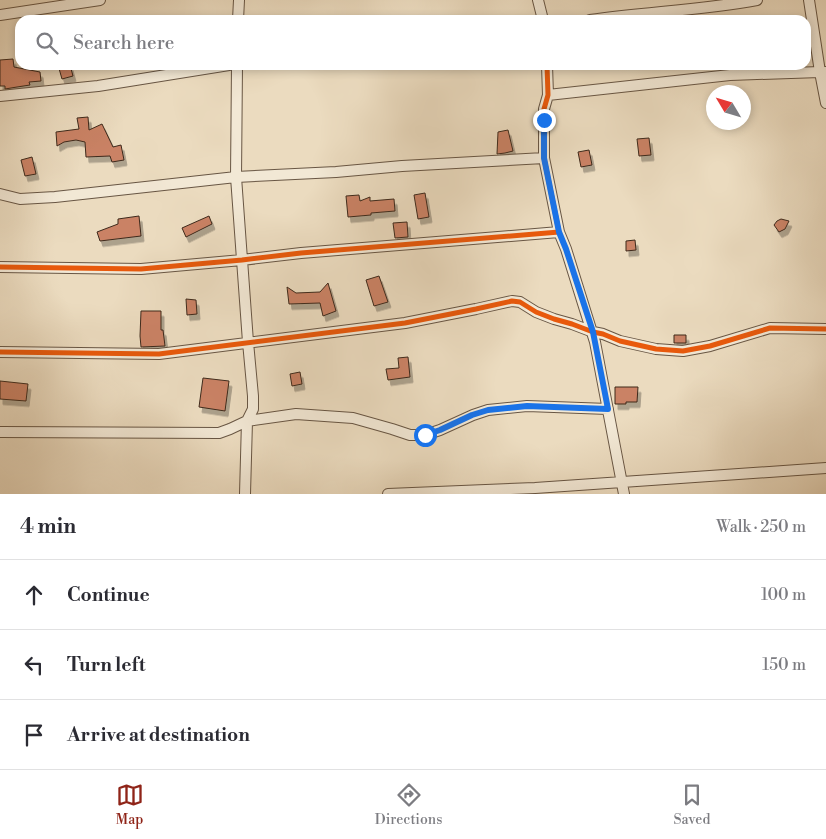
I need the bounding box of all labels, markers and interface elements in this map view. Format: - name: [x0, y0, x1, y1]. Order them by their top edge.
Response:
- search box: [15, 15, 811, 70]
- icon: search: [33, 29, 61, 57]
- text: Search here: [73, 31, 174, 55]
- north arrow: [706, 85, 751, 130]
- route end: [533, 109, 556, 132]
- route start: [414, 424, 437, 447]
- text: 4 min: [20, 514, 76, 540]
- text: Walk · 250 m: [716, 517, 806, 537]
- icon: ahead: [20, 581, 48, 609]
- text: Continue: [67, 583, 150, 607]
- text: 100 m: [761, 585, 806, 605]
- icon: left: [20, 651, 48, 679]
- text: Turn left: [67, 653, 146, 677]
- text: 150 m: [762, 655, 806, 675]
- icon: arrive: [20, 721, 48, 749]
- text: Arrive at destination: [67, 723, 250, 747]
- tab: Map: [116, 781, 144, 829]
- tab: Directions: [375, 781, 442, 829]
- tab: Saved: [674, 781, 710, 829]

